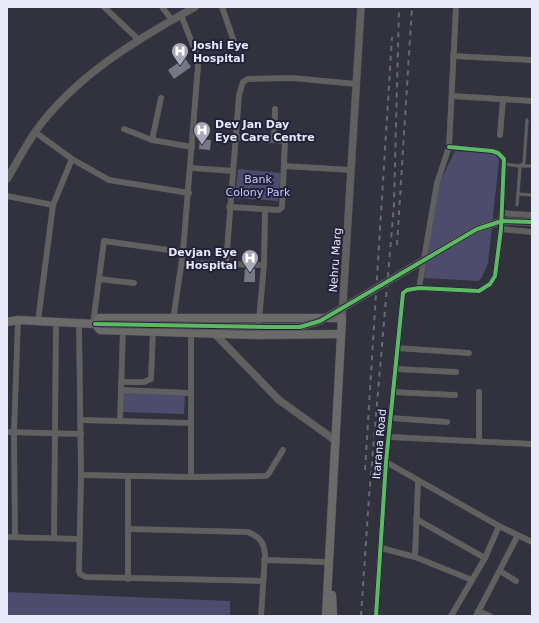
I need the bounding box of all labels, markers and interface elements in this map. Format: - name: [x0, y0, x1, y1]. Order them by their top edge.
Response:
- place label: Joshi Eye Hospital: [192, 39, 249, 65]
- hospital icon: Joshi Eye Hospital: [170, 41, 190, 66]
- place label: Dev Jan Day Eye Care Centre: [215, 118, 315, 144]
- hospital icon: Dev Jan Day Eye Care Centre: [192, 120, 212, 145]
- park label: Bank Colony Park: [226, 173, 291, 199]
- street label: Nehru Marg: [327, 227, 344, 293]
- place label: Devjan Eye Hospital: [168, 246, 237, 272]
- hospital icon: Devjan Eye Hospital: [240, 248, 260, 273]
- street label: Itarana Road: [370, 408, 389, 480]

